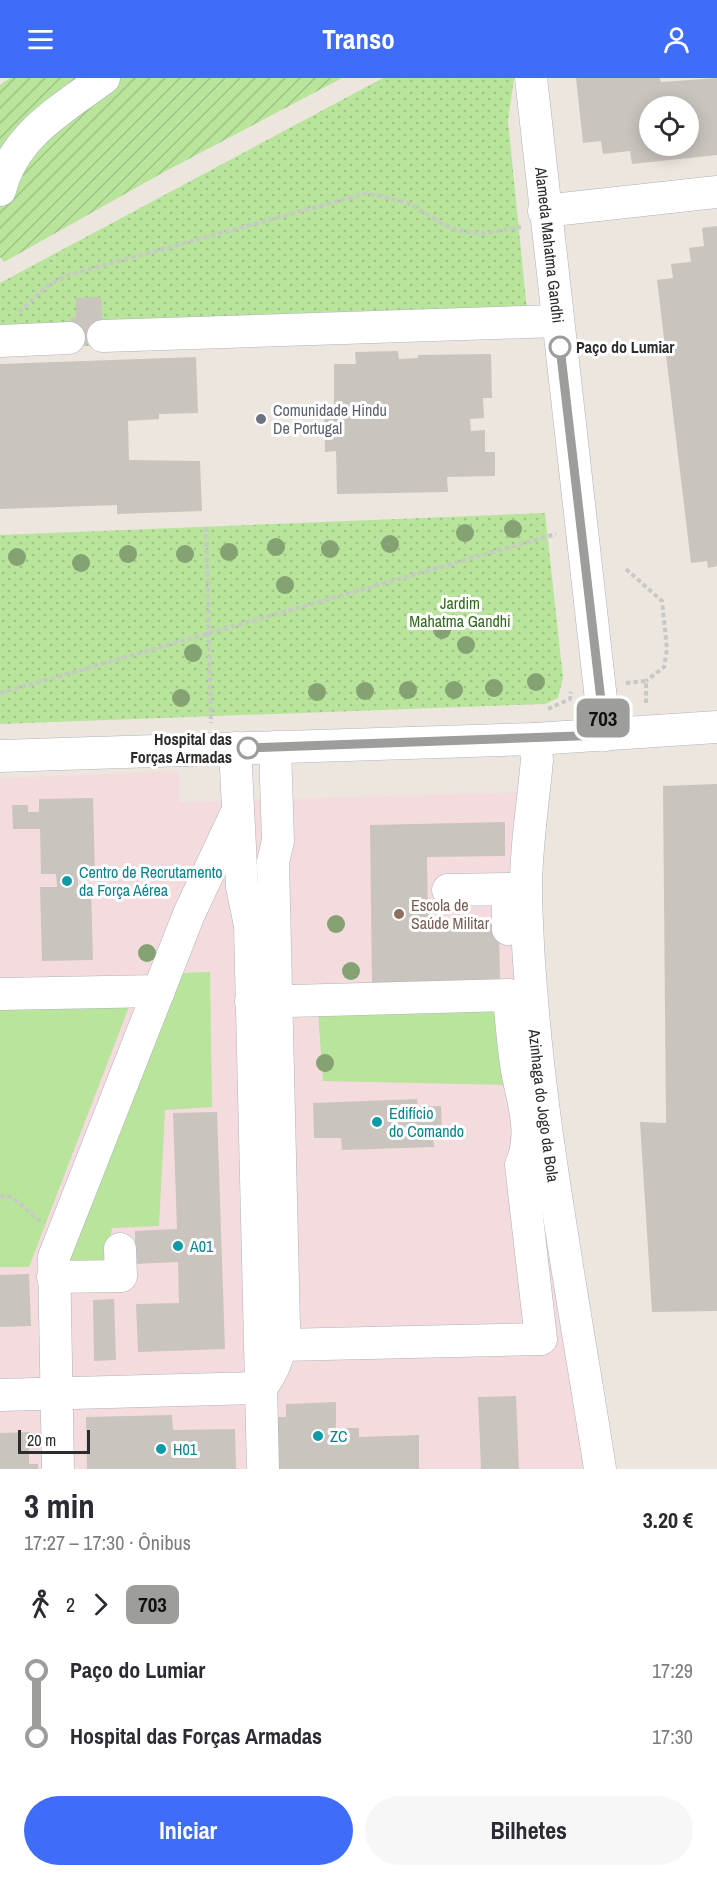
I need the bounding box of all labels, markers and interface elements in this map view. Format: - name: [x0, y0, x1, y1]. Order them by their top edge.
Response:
- text: Transo: [322, 21, 395, 57]
- icon: menu: [24, 23, 57, 56]
- icon: person: [660, 23, 693, 56]
- map controls: [639, 96, 699, 156]
- button: locate: [639, 96, 699, 156]
- street label: Alameda Mahatma Gandhi: [530, 165, 570, 324]
- marker: Paço do Lumiar: [549, 336, 571, 358]
- place label: Paço do Lumiar: [576, 336, 675, 358]
- place label: Comunidade Hindu De Portugal: [273, 399, 387, 439]
- marker: Comunidade Hindu De Portugal: [254, 412, 268, 426]
- park label: Jardim Mahatma Gandhi: [409, 592, 511, 632]
- line badge: 703: [568, 698, 638, 738]
- text: 703: [589, 704, 617, 733]
- place label: Hospital das Forças Armadas: [130, 728, 232, 768]
- marker: Hospital das Forças Armadas: [237, 737, 259, 759]
- place label: Centro de Recrutamento da Força Aérea: [79, 861, 223, 901]
- marker: Centro de Recrutamento da Força Aérea: [60, 874, 74, 888]
- place label: Escola de Saúde Militar: [411, 894, 490, 934]
- marker: Escola de Saúde Militar: [392, 907, 406, 921]
- street label: Azinhaga do Jogo da Bola: [523, 1027, 565, 1184]
- place label: Edifício do Comando: [389, 1102, 464, 1142]
- marker: Edifício do Comando: [370, 1115, 384, 1129]
- place label: A01: [189, 1235, 214, 1257]
- marker: A01: [171, 1239, 185, 1253]
- place label: ZC: [330, 1425, 348, 1447]
- scale bar: [18, 1427, 90, 1454]
- text: 20 m: [27, 1429, 56, 1451]
- marker: ZC: [311, 1429, 325, 1443]
- place label: H01: [173, 1438, 198, 1460]
- marker: H01: [154, 1442, 168, 1456]
- text: 3 min: [24, 1484, 95, 1528]
- text: 3.20 €: [643, 1505, 693, 1535]
- text: 17:27 – 17:30 · Ônibus: [24, 1529, 191, 1556]
- icon: walk: [24, 1588, 57, 1621]
- icon: forward: [84, 1588, 117, 1621]
- text: 703: [138, 1590, 167, 1619]
- text: 2: [66, 1591, 75, 1618]
- text: Paço do Lumiar: [70, 1655, 205, 1685]
- text: 17:29: [652, 1657, 693, 1684]
- text: Hospital das Forças Armadas: [70, 1721, 322, 1751]
- text: 17:30: [652, 1723, 693, 1750]
- button: Iniciar: [24, 1796, 353, 1865]
- button: Bilhetes: [365, 1796, 693, 1865]

